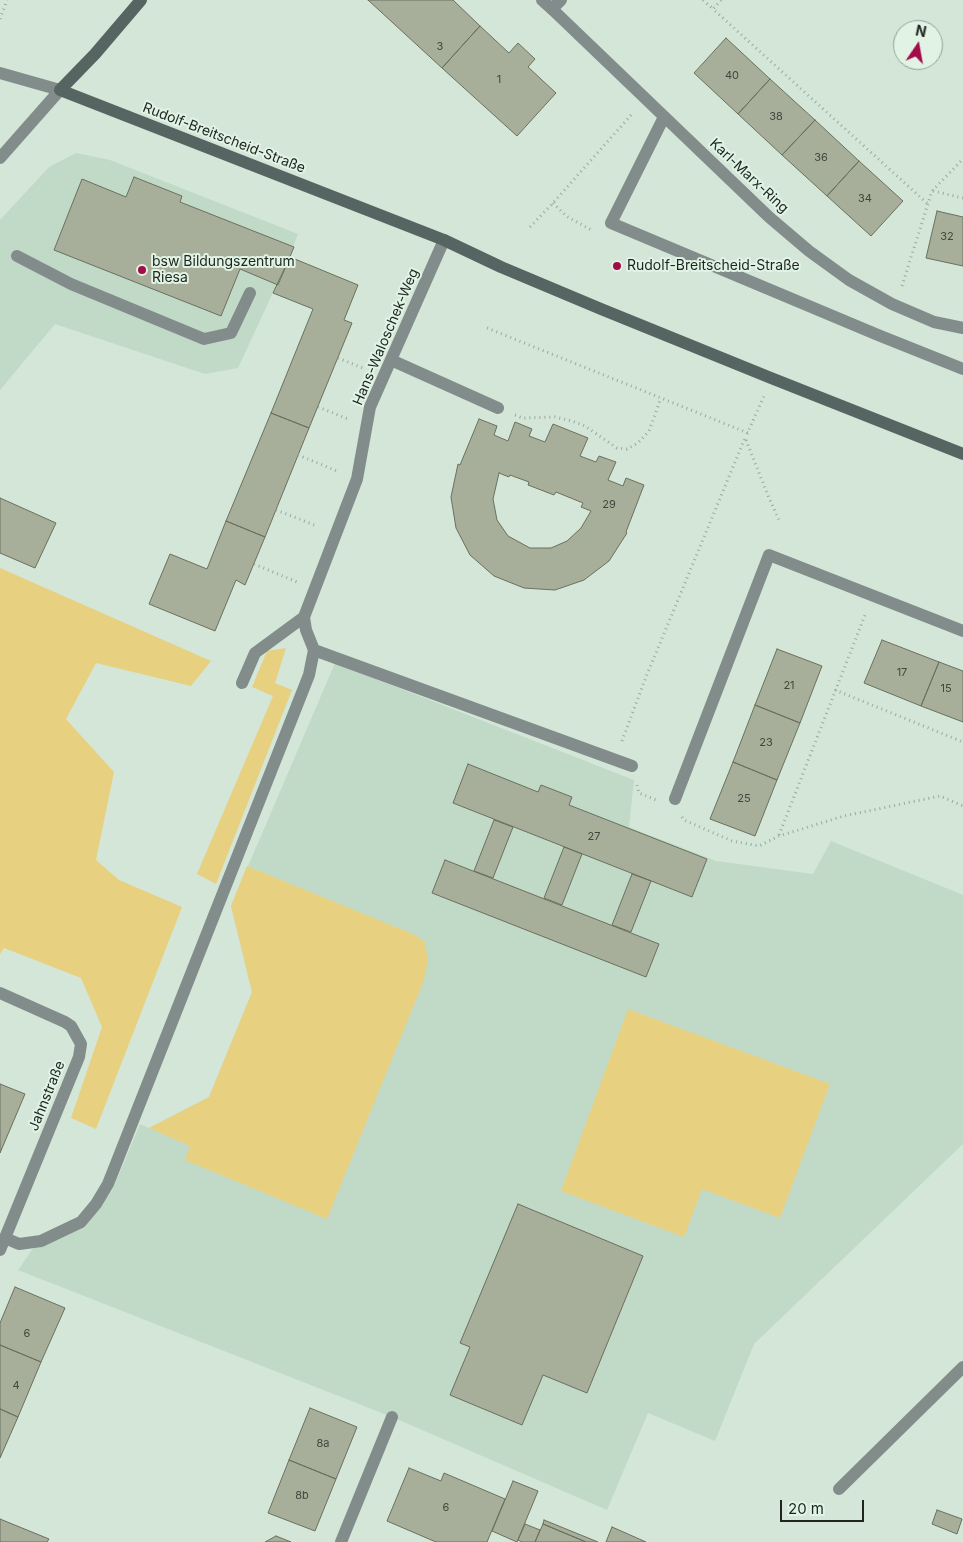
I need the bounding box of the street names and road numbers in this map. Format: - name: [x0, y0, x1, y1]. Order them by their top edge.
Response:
- street label: Rudolf-Breitscheid-Straße: [140, 99, 308, 177]
- street label: Karl-Marx-Ring: [706, 135, 792, 217]
- street label: Hans-Waloschek-Weg: [350, 266, 422, 408]
- street label: Jahnstraße: [25, 1058, 69, 1134]

